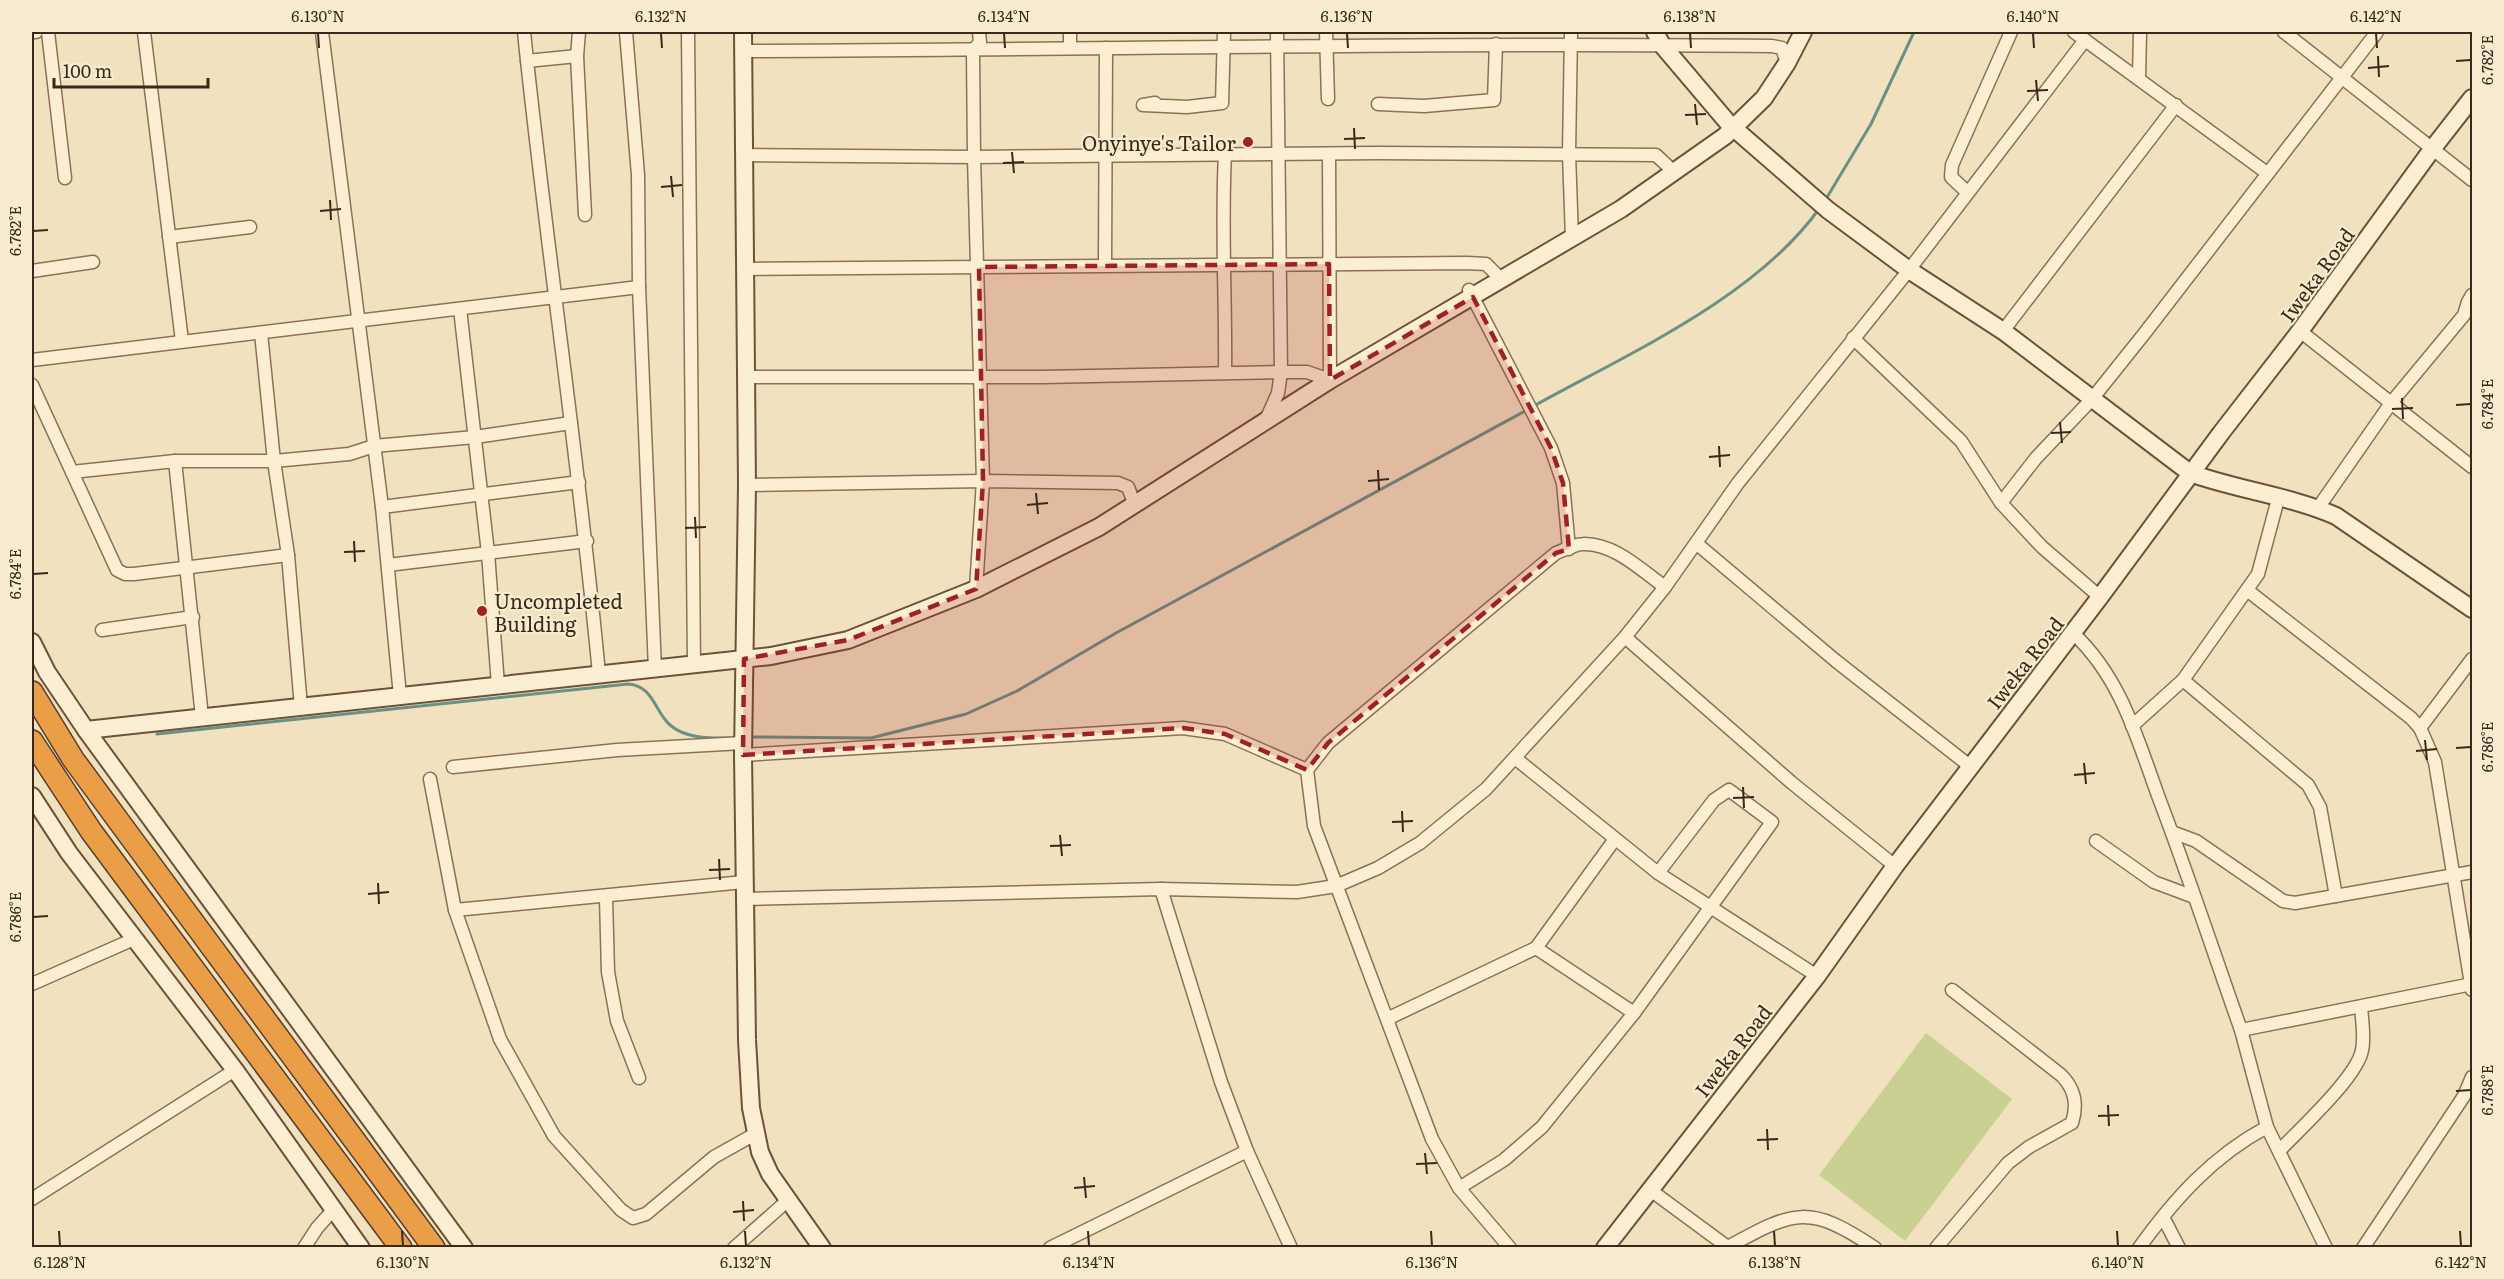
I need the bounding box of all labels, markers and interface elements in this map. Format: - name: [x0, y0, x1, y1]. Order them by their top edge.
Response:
- text: 6.130°N: [291, 4, 345, 27]
- text: 6.132°N: [635, 4, 687, 27]
- text: 6.134°N: [978, 4, 1030, 27]
- text: 6.136°N: [1321, 4, 1373, 27]
- text: 6.138°N: [1663, 4, 1717, 27]
- text: 6.140°N: [2007, 4, 2059, 27]
- text: 6.142°N: [2350, 4, 2402, 27]
- text: 6.782°E: [2475, 35, 2498, 85]
- scale bar: [54, 51, 208, 89]
- text: 100 m: [63, 57, 112, 84]
- place label: Onyinye's Tailor: [1082, 127, 1237, 157]
- marker: Onyinye's Tailor: [1241, 135, 1255, 149]
- text: 6.782°E: [3, 206, 26, 256]
- street label: Iweka Road: [2271, 221, 2361, 327]
- text: 6.784°E: [2475, 379, 2498, 429]
- text: 6.784°E: [3, 549, 26, 599]
- place label: Uncompleted Building: [494, 585, 623, 638]
- marker: Uncompleted Building: [475, 604, 489, 618]
- street label: Iweka Road: [1978, 609, 2070, 715]
- text: 6.786°E: [2475, 722, 2498, 772]
- text: 6.786°E: [3, 892, 26, 942]
- street label: Iweka Road: [1686, 997, 1778, 1103]
- text: 6.788°E: [2475, 1065, 2498, 1115]
- text: 6.128°N: [34, 1250, 86, 1273]
- text: 6.130°N: [376, 1250, 430, 1273]
- text: 6.132°N: [720, 1250, 772, 1273]
- text: 6.134°N: [1063, 1250, 1115, 1273]
- text: 6.136°N: [1406, 1250, 1458, 1273]
- text: 6.138°N: [1748, 1250, 1802, 1273]
- text: 6.140°N: [2092, 1250, 2144, 1273]
- text: 6.142°N: [2435, 1250, 2487, 1273]

